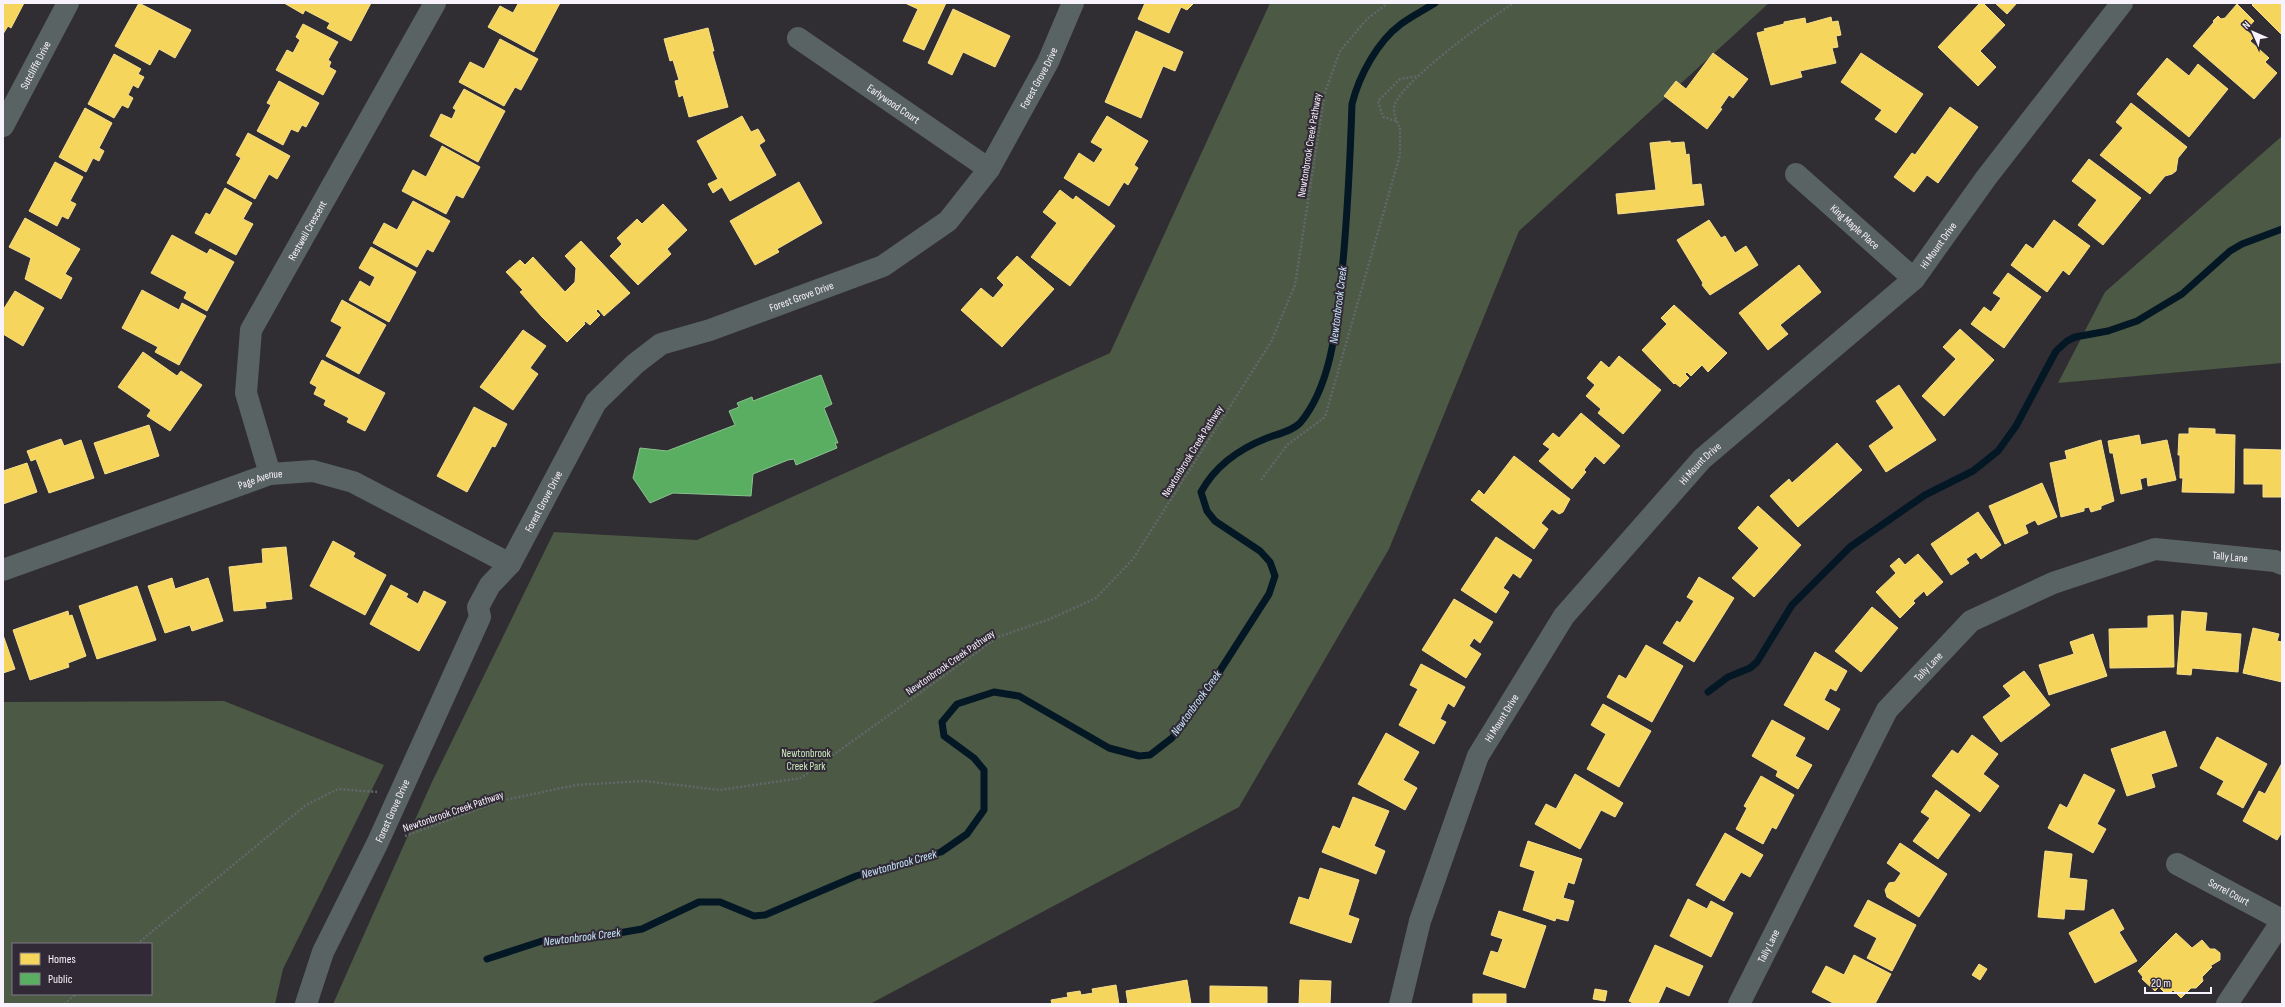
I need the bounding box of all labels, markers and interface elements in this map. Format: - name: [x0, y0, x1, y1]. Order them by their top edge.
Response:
- north arrow: [2233, 12, 2273, 52]
- text: N: [2240, 19, 2253, 32]
- street label: Sutcliffe Drive: [18, 39, 54, 92]
- street label: Forest Grove Drive: [1017, 46, 1060, 111]
- street label: Earlywood Court: [865, 81, 923, 127]
- street label: Newtonbrook Creek Pathway: [1295, 91, 1324, 198]
- street label: Restwell Crescent: [285, 198, 330, 263]
- street label: King Maple Place: [1827, 202, 1882, 252]
- street label: Hi Mount Drive: [1917, 220, 1959, 272]
- water label: Newtonbrook Creek: [1326, 265, 1351, 344]
- street label: Forest Grove Drive: [768, 279, 835, 315]
- street label: Newtonbrook Creek Pathway: [1159, 402, 1226, 499]
- street label: Hi Mount Drive: [1677, 440, 1724, 487]
- street label: Page Avenue: [236, 467, 283, 492]
- street label: Forest Grove Drive: [522, 469, 565, 534]
- street label: Tally Lane: [2212, 549, 2248, 565]
- street label: Newtonbrook Creek Pathway: [903, 626, 998, 698]
- street label: Tally Lane: [1912, 649, 1945, 684]
- water label: Newtonbrook Creek: [1168, 667, 1226, 739]
- street label: Hi Mount Drive: [1482, 692, 1522, 745]
- park label: Newtonbrook Creek Park: [781, 747, 832, 773]
- street label: Forest Grove Drive: [373, 777, 412, 844]
- street label: Newtonbrook Creek Pathway: [401, 788, 506, 835]
- water label: Newtonbrook Creek: [860, 846, 939, 882]
- street label: Sorrel Court: [2206, 876, 2252, 909]
- water label: Newtonbrook Creek: [543, 925, 622, 950]
- street label: Tally Lane: [1755, 927, 1782, 965]
- legend: [12, 943, 152, 995]
- text: Homes: [48, 952, 76, 967]
- scale bar: [2145, 969, 2211, 995]
- text: Public: [48, 972, 73, 987]
- text: 20 m: [2151, 976, 2171, 991]

